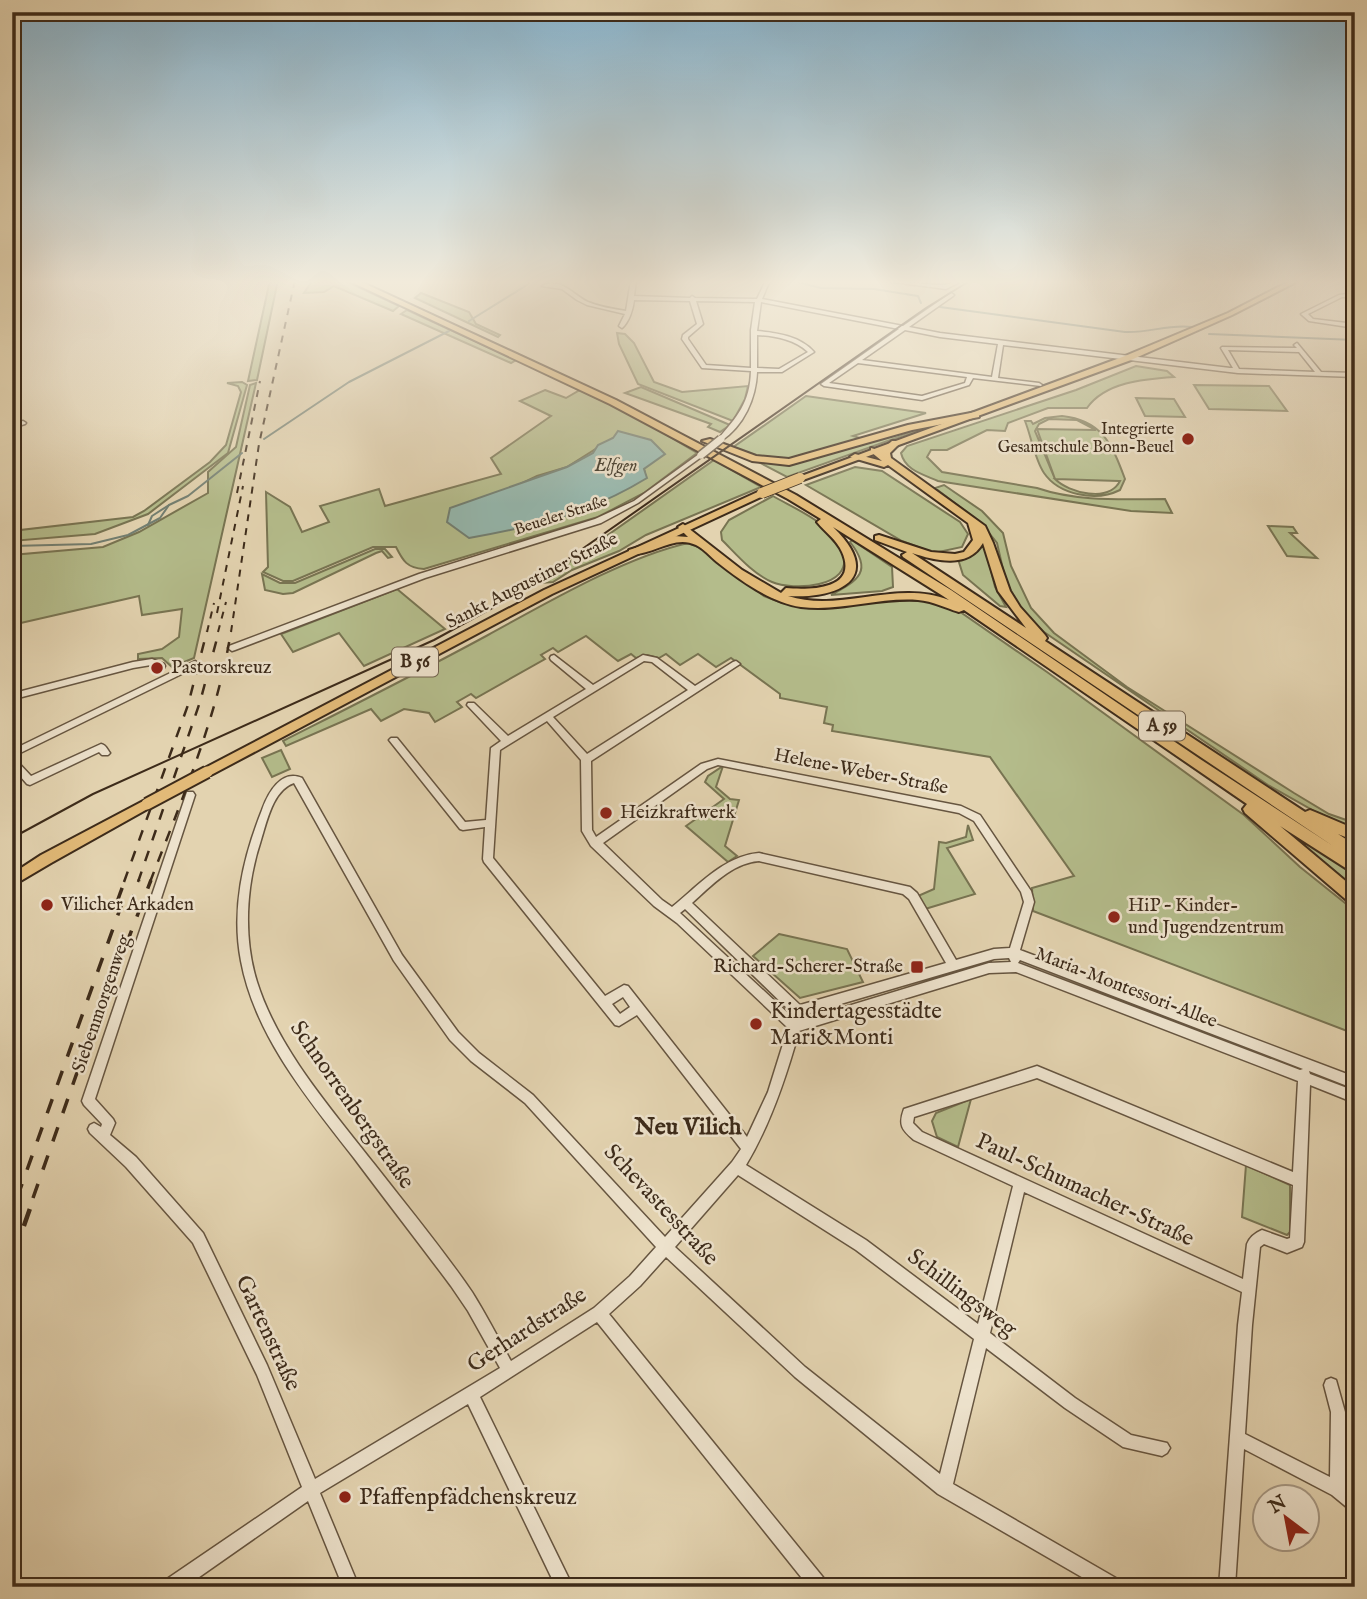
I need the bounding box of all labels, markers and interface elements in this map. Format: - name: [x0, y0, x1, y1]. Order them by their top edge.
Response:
- place label: Integrierte Gesamtschule Bonn-Beuel: [998, 420, 1175, 458]
- marker: Integrierte Gesamtschule Bonn-Beuel: [1180, 431, 1196, 447]
- water label: Elfgen: [594, 455, 637, 478]
- street label: Beueler Straße: [512, 492, 610, 540]
- street label: Sankt Augustiner Straße: [442, 527, 622, 635]
- road number: B 56: [392, 648, 438, 676]
- place label: Pastorskreuz: [171, 656, 272, 680]
- marker: Pastorskreuz: [149, 660, 165, 676]
- road number: A 59: [1139, 712, 1185, 740]
- street label: Helene-Weber-Straße: [772, 743, 950, 801]
- place label: Heizkraftwerk: [620, 801, 736, 825]
- marker: Heizkraftwerk: [598, 805, 614, 821]
- place label: Vilicher Arkaden: [60, 893, 194, 917]
- place label: HiP – Kinder- und Jugendzentrum: [1128, 894, 1285, 940]
- marker: Vilicher Arkaden: [39, 897, 55, 913]
- marker: HiP – Kinder- und Jugendzentrum: [1106, 909, 1122, 925]
- street label: Siebenmorgenweg: [67, 931, 137, 1076]
- street label: Maria-Montessori-Allee: [1031, 942, 1221, 1034]
- place label: Richard-Scherer-Straße: [713, 955, 903, 979]
- marker: Richard-Scherer-Straße: [909, 959, 925, 975]
- place label: Kindertagesstädte Mari&Monti: [770, 997, 942, 1052]
- street label: Schnorrenbergstraße: [283, 1015, 421, 1195]
- marker: Kindertagesstädte Mari&Monti: [748, 1016, 764, 1032]
- district label: Neu Vilich: [634, 1112, 742, 1143]
- street label: Paul-Schumacher-Straße: [971, 1127, 1199, 1253]
- street label: Schevastesstraße: [597, 1138, 725, 1272]
- street label: Schillingsweg: [901, 1242, 1023, 1344]
- street label: Gartenstraße: [229, 1271, 307, 1395]
- street label: Gerhardstraße: [462, 1281, 592, 1379]
- place label: Pfaffenpfädchenskreuz: [359, 1483, 577, 1512]
- north arrow: [1252, 1484, 1322, 1554]
- marker: Pfaffenpfädchenskreuz: [337, 1489, 353, 1505]
- text: N: [1264, 1490, 1292, 1520]

